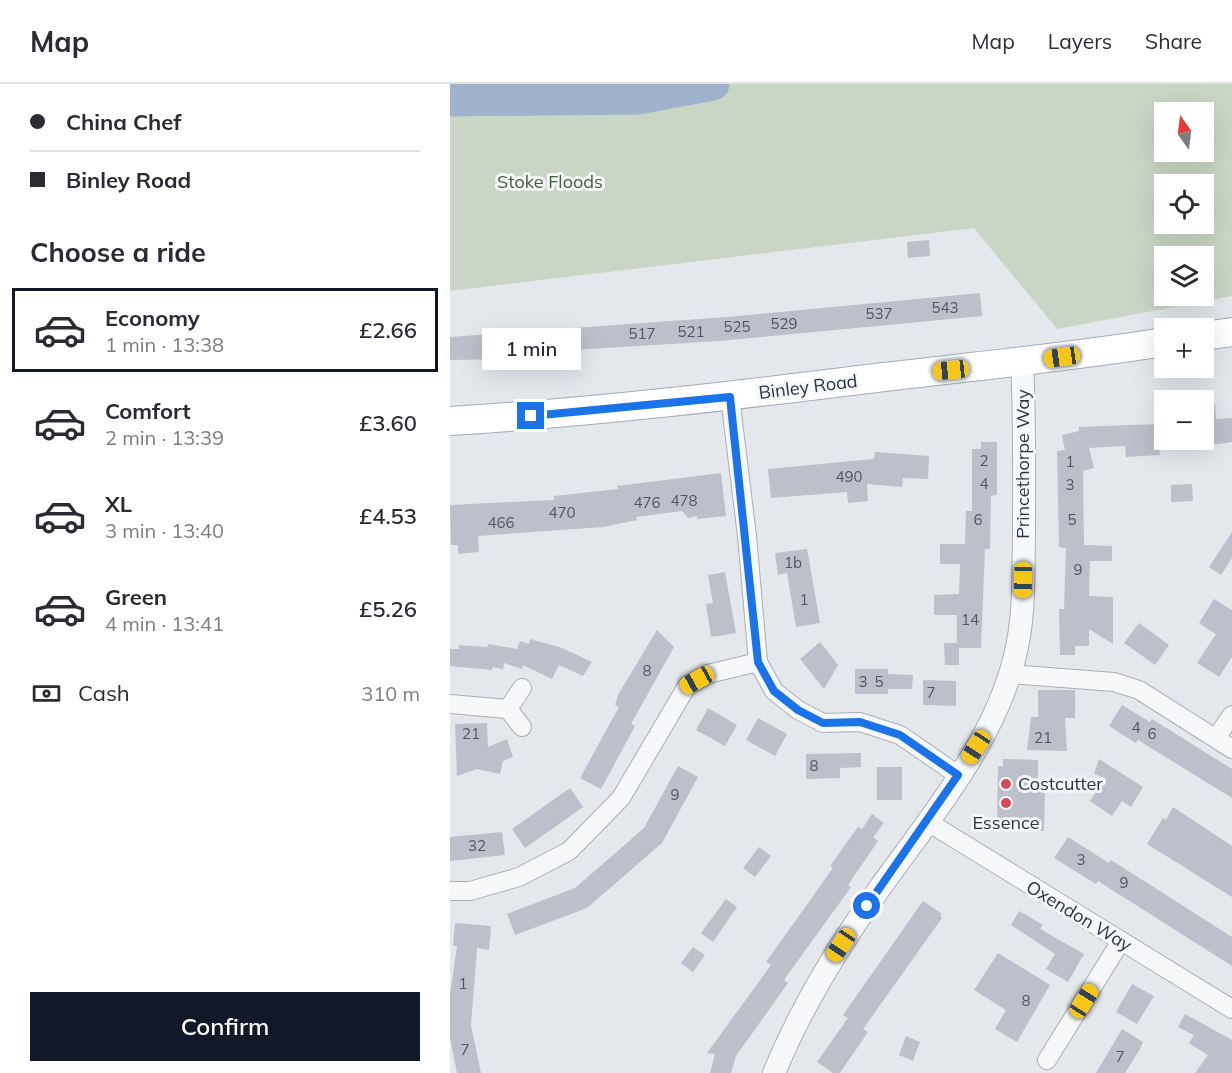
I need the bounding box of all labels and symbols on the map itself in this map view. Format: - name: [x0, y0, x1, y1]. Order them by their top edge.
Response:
- north arrow: [1154, 102, 1214, 162]
- park label: Stoke Floods: [497, 170, 603, 193]
- house number: 543: [931, 298, 959, 317]
- house number: 537: [865, 304, 893, 323]
- house number: 529: [770, 314, 798, 333]
- house number: 525: [723, 317, 751, 336]
- house number: 521: [677, 322, 705, 341]
- house number: 517: [628, 324, 656, 343]
- callout: 1 min: [482, 329, 580, 371]
- car: [1043, 346, 1081, 368]
- car: [932, 359, 970, 381]
- street label: Binley Road: [757, 369, 859, 404]
- street label: Princethorpe Way: [1011, 389, 1034, 539]
- route end: [517, 402, 544, 429]
- house number: 2: [979, 451, 989, 470]
- house number: 1: [1065, 452, 1075, 471]
- house number: 490: [835, 467, 863, 486]
- house number: 4: [979, 474, 989, 493]
- house number: 3: [1065, 475, 1075, 494]
- house number: 478: [670, 491, 698, 510]
- house number: 476: [633, 493, 661, 512]
- house number: 470: [548, 503, 576, 522]
- house number: 6: [973, 510, 983, 529]
- house number: 5: [1067, 510, 1077, 529]
- house number: 466: [487, 513, 515, 532]
- house number: 1b: [784, 553, 802, 572]
- house number: 9: [1073, 560, 1083, 579]
- car: [1014, 562, 1032, 598]
- house number: 1: [799, 590, 809, 609]
- house number: 14: [961, 610, 979, 629]
- house number: 8: [642, 661, 652, 680]
- car: [677, 663, 717, 697]
- house number: 3: [858, 672, 868, 691]
- house number: 5: [874, 672, 884, 691]
- house number: 7: [926, 683, 936, 702]
- house number: 4: [1131, 718, 1141, 737]
- house number: 21: [462, 724, 480, 743]
- house number: 6: [1147, 724, 1157, 743]
- car: [959, 727, 993, 767]
- house number: 21: [1034, 728, 1052, 747]
- house number: 8: [809, 756, 819, 775]
- place label: Costcutter: [1018, 772, 1103, 795]
- marker: Costcutter: [999, 777, 1013, 791]
- house number: 9: [670, 785, 680, 804]
- marker: Essence: [999, 796, 1013, 810]
- place label: Essence: [972, 811, 1040, 834]
- house number: 32: [468, 836, 486, 855]
- house number: 3: [1076, 850, 1086, 869]
- house number: 9: [1119, 873, 1129, 892]
- street label: Oxendon Way: [1022, 875, 1137, 956]
- route start: [853, 892, 880, 919]
- car: [823, 925, 859, 965]
- house number: 1: [458, 974, 468, 993]
- car: [1067, 981, 1101, 1021]
- house number: 8: [1021, 991, 1031, 1010]
- house number: 7: [460, 1040, 470, 1059]
- house number: 7: [1115, 1047, 1125, 1066]

